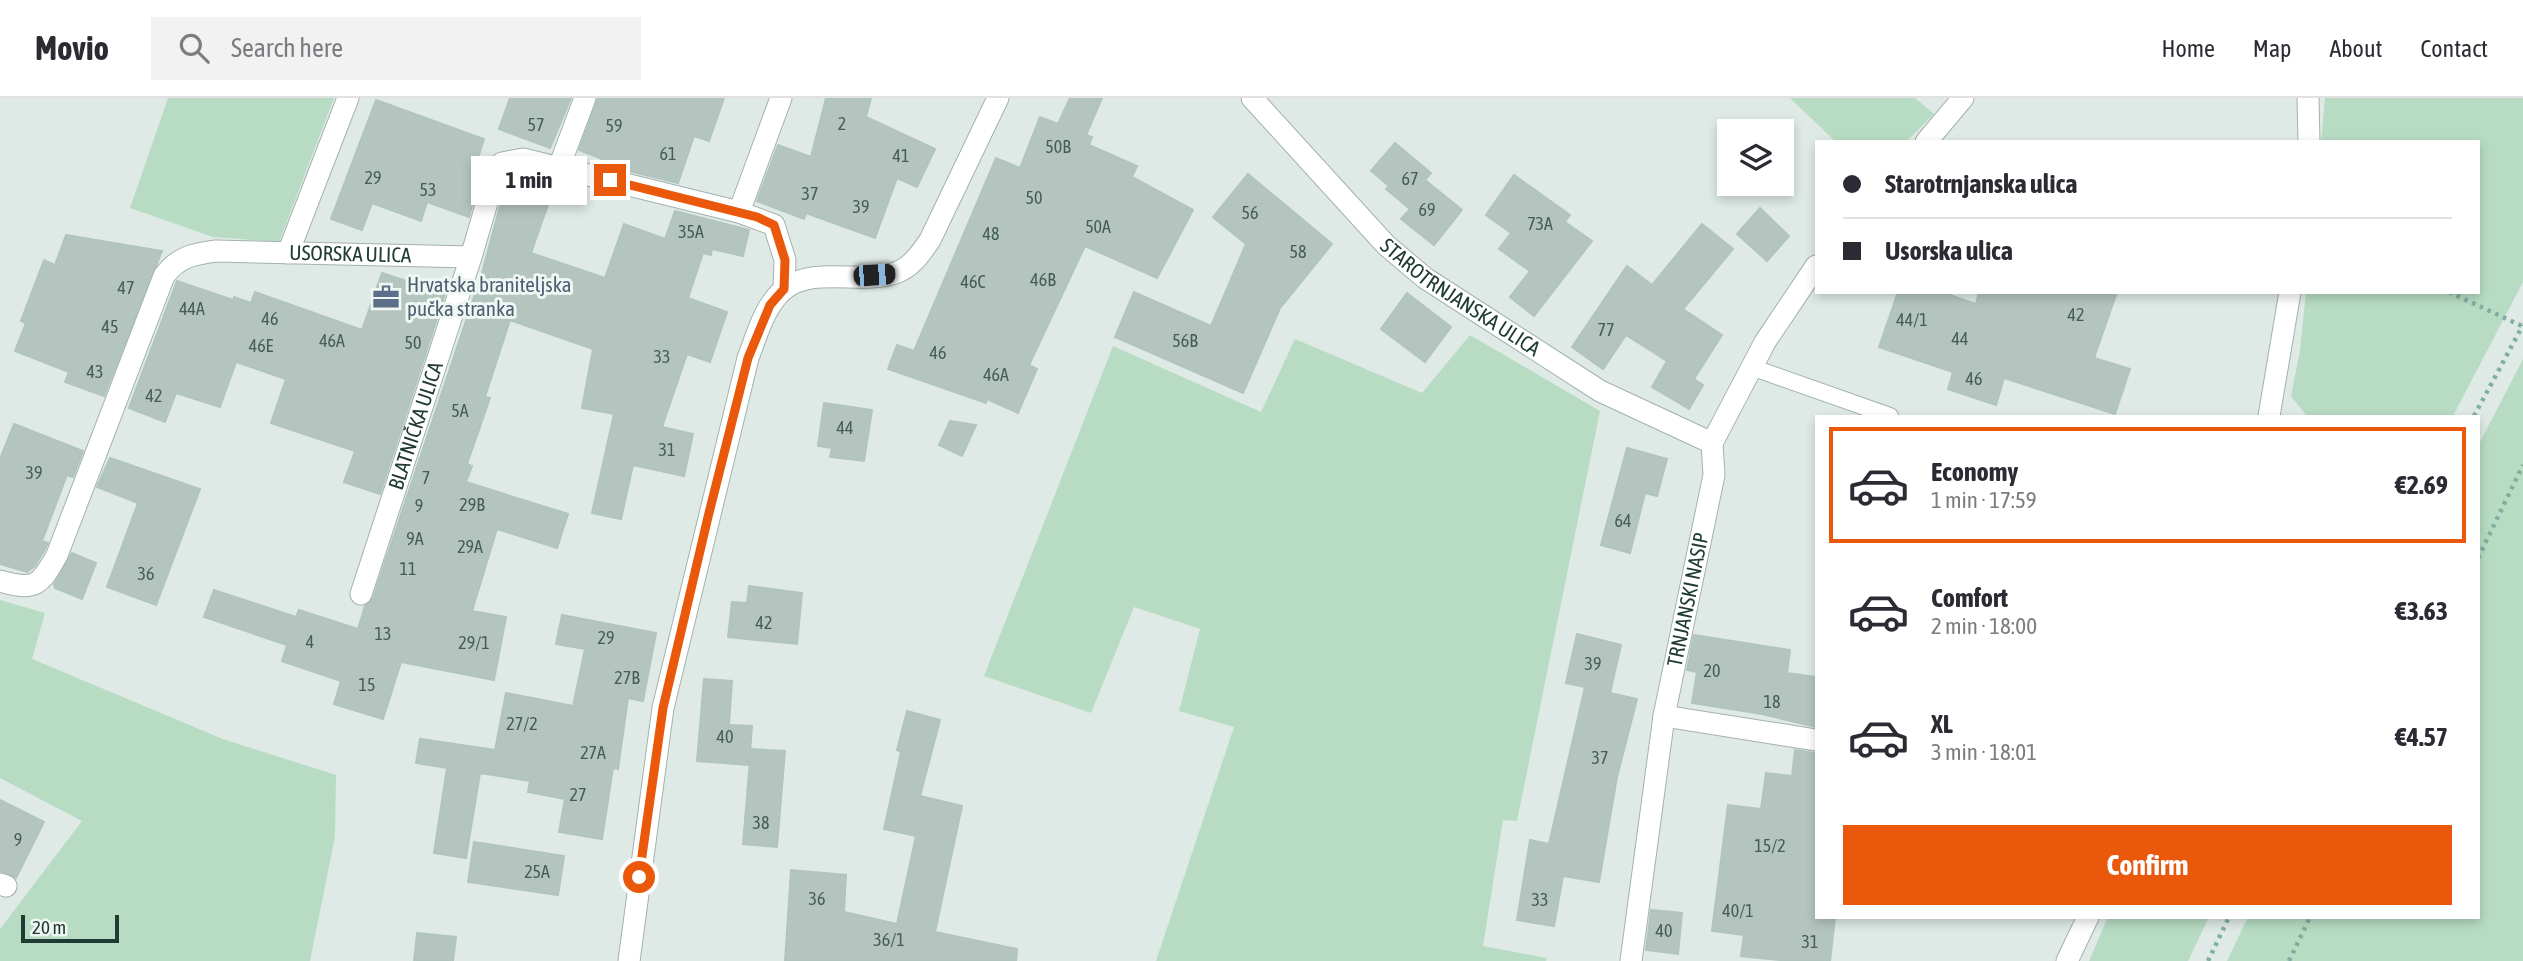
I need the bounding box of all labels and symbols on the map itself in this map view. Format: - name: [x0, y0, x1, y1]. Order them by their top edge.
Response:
- house number: 2: [838, 113, 846, 134]
- house number: 57: [528, 114, 544, 135]
- house number: 59: [606, 115, 622, 136]
- house number: 50B: [1045, 136, 1071, 157]
- house number: 61: [660, 143, 676, 164]
- house number: 41: [893, 145, 909, 166]
- callout: 1 min: [470, 155, 586, 204]
- route end: [594, 164, 626, 196]
- house number: 29: [365, 167, 381, 188]
- house number: 67: [1402, 168, 1418, 189]
- house number: 53: [420, 179, 436, 200]
- house number: 37: [802, 183, 818, 204]
- house number: 50: [1026, 187, 1042, 208]
- house number: 39: [853, 196, 869, 217]
- house number: 69: [1419, 199, 1435, 220]
- house number: 56: [1242, 202, 1258, 223]
- house number: 73A: [1527, 213, 1553, 234]
- house number: 50A: [1085, 216, 1111, 237]
- house number: 35A: [678, 221, 704, 242]
- house number: 48: [983, 223, 999, 244]
- street label: STAROTRNJANSKA ULICA: [1376, 233, 1546, 361]
- street label: USORSKA ULICA: [289, 240, 412, 267]
- house number: 58: [1290, 241, 1306, 262]
- car: [853, 263, 896, 287]
- house number: 46B: [1030, 269, 1056, 290]
- house number: 46C: [960, 271, 986, 292]
- place label: Hrvatska braniteljska pučka stranka: [407, 272, 572, 320]
- house number: 47: [118, 277, 134, 298]
- office icon: Hrvatska braniteljska pučka stranka: [371, 282, 401, 312]
- house number: 44A: [179, 298, 205, 319]
- house number: 42: [2068, 304, 2084, 325]
- house number: 46: [262, 308, 278, 329]
- house number: 44/1: [1896, 309, 1928, 330]
- house number: 45: [102, 316, 118, 337]
- house number: 77: [1598, 319, 1614, 340]
- house number: 44: [1952, 328, 1968, 349]
- house number: 46A: [319, 330, 345, 351]
- house number: 56B: [1172, 330, 1198, 351]
- house number: 50: [405, 332, 421, 353]
- house number: 46E: [249, 335, 274, 356]
- house number: 46: [930, 342, 946, 363]
- house number: 33: [654, 346, 670, 367]
- street label: BLATNIČKA ULICA: [383, 358, 447, 492]
- house number: 43: [87, 361, 103, 382]
- house number: 46A: [983, 364, 1009, 385]
- house number: 46: [1966, 368, 1982, 389]
- house number: 42: [146, 385, 162, 406]
- house number: 5A: [451, 400, 469, 421]
- house number: 44: [837, 417, 853, 438]
- house number: 31: [659, 439, 675, 460]
- house number: 39: [26, 462, 42, 483]
- house number: 7: [422, 467, 430, 488]
- house number: 29B: [459, 494, 485, 515]
- house number: 9: [415, 495, 423, 516]
- house number: 64: [1615, 510, 1631, 531]
- house number: 9A: [406, 528, 424, 549]
- street label: TRNJANSKI NASIP: [1662, 530, 1713, 669]
- house number: 29A: [457, 536, 483, 557]
- house number: 11: [400, 558, 416, 579]
- house number: 36: [138, 563, 154, 584]
- house number: 42: [756, 612, 772, 633]
- house number: 13: [375, 623, 391, 644]
- house number: 29: [598, 627, 614, 648]
- house number: 4: [306, 631, 314, 652]
- house number: 29/1: [458, 632, 490, 653]
- house number: 39: [1585, 653, 1601, 674]
- house number: 20: [1704, 660, 1720, 681]
- house number: 27B: [614, 667, 640, 688]
- house number: 15: [359, 674, 375, 695]
- house number: 18: [1764, 691, 1780, 712]
- house number: 27/2: [506, 713, 538, 734]
- house number: 40: [717, 726, 733, 747]
- house number: 27A: [580, 742, 606, 763]
- house number: 37: [1592, 747, 1608, 768]
- house number: 27: [570, 784, 586, 805]
- house number: 38: [753, 812, 769, 833]
- house number: 9: [14, 829, 22, 850]
- house number: 15/2: [1754, 835, 1786, 856]
- house number: 25A: [524, 861, 550, 882]
- route start: [623, 861, 655, 893]
- house number: 36: [809, 888, 825, 909]
- house number: 33: [1532, 889, 1548, 910]
- house number: 40/1: [1722, 900, 1754, 921]
- scale bar: [21, 912, 119, 944]
- house number: 40: [1656, 920, 1672, 941]
- house number: 36/1: [873, 929, 905, 950]
- house number: 31: [1802, 931, 1818, 952]

